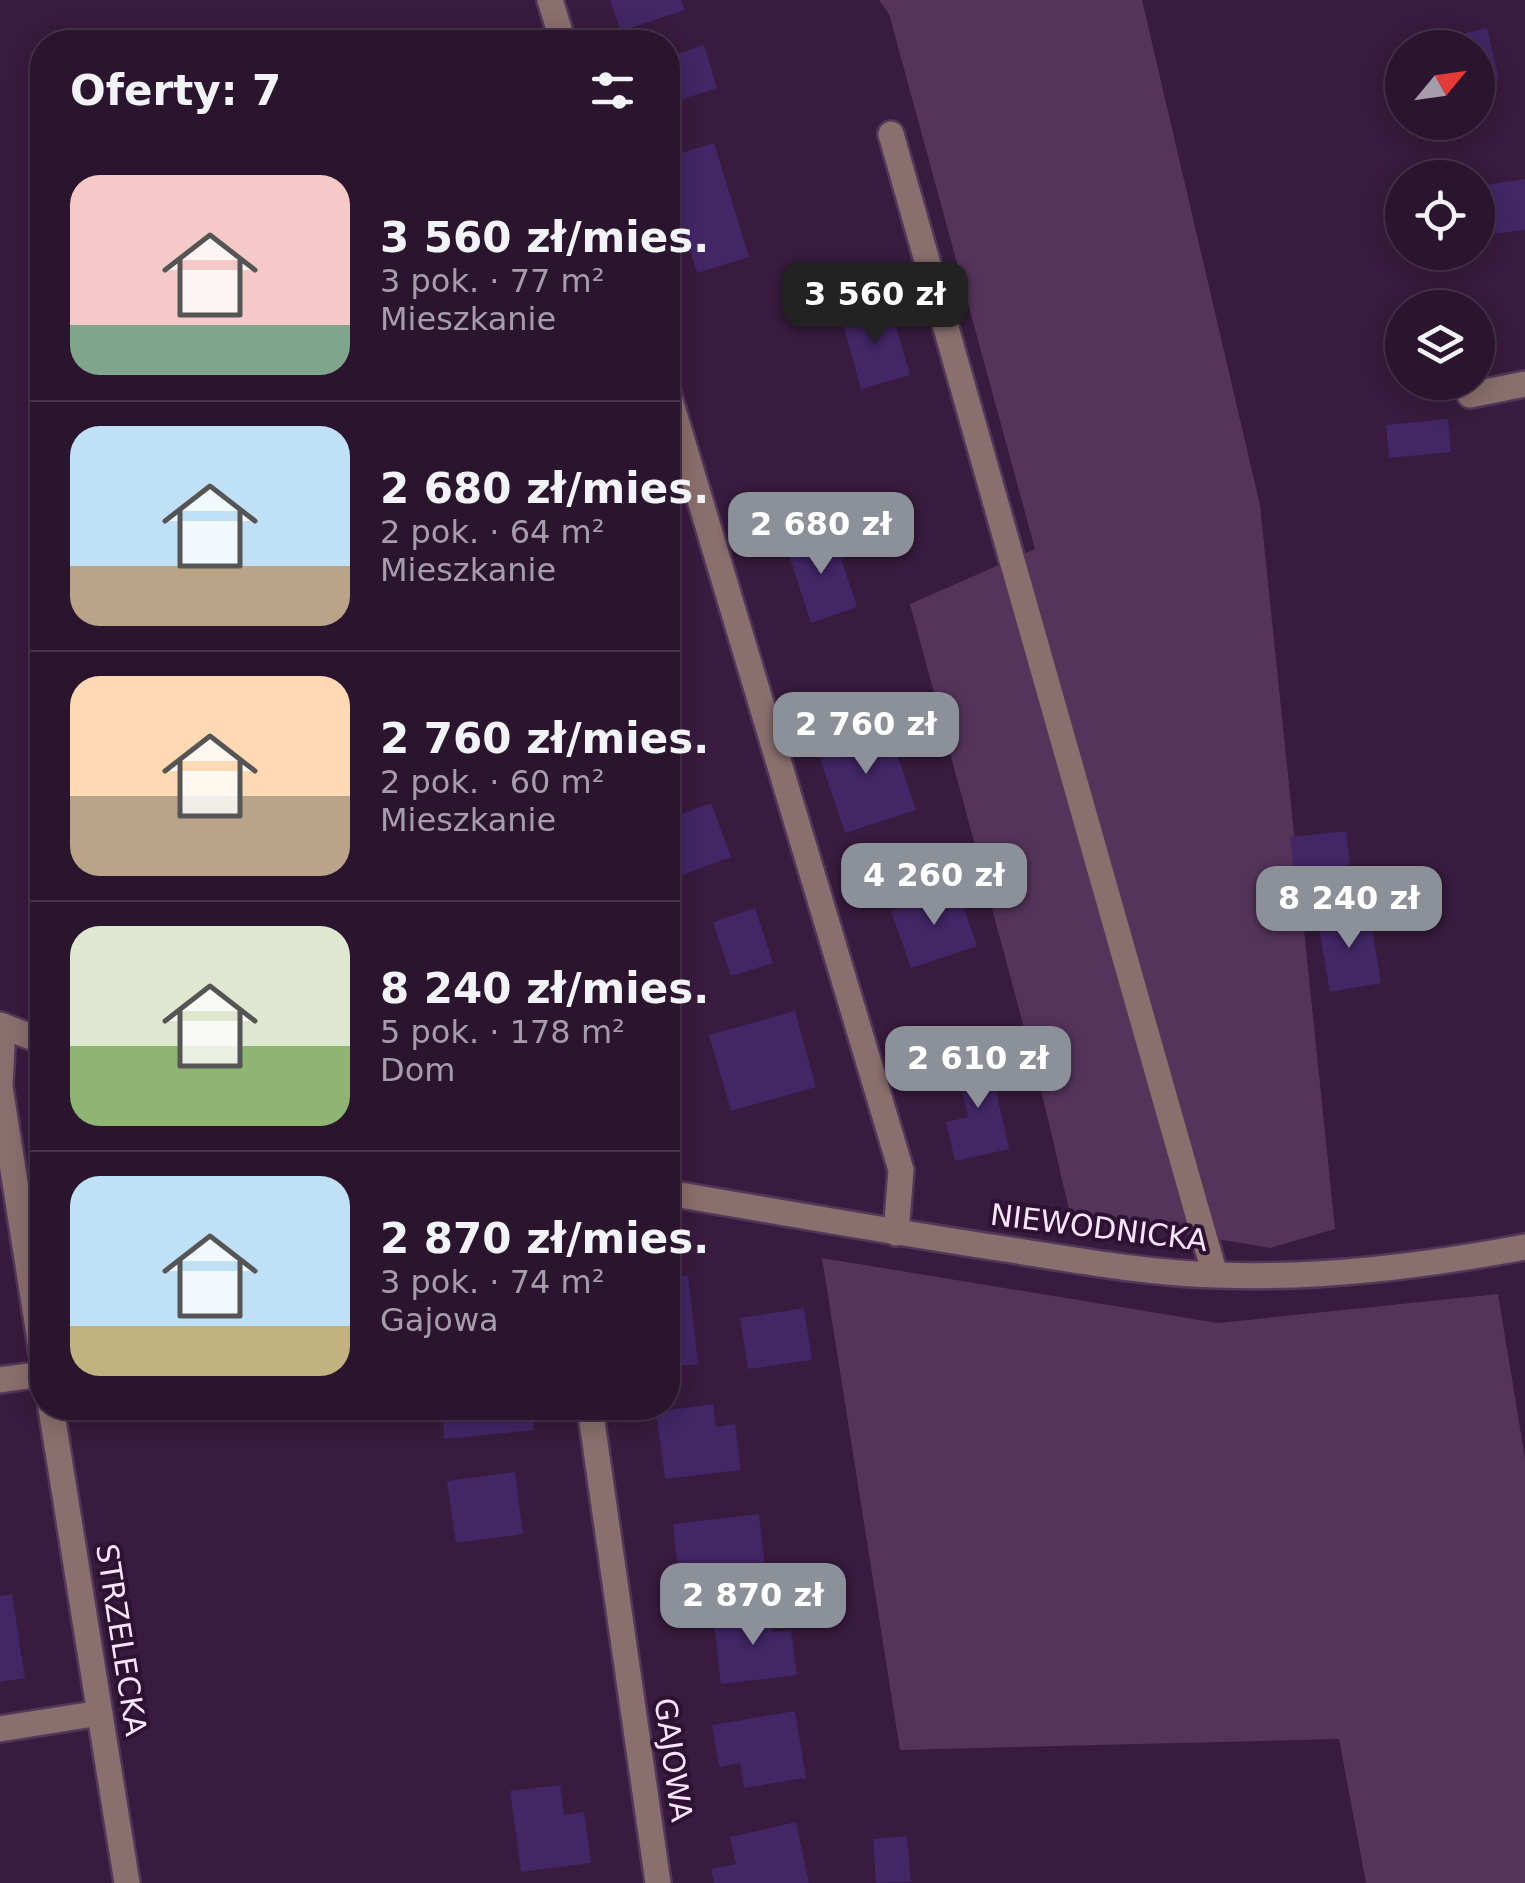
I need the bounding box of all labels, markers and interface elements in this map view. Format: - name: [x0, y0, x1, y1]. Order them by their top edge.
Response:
- north arrow: [1385, 30, 1495, 140]
- map controls: [1385, 30, 1495, 400]
- icon: filters: [585, 63, 640, 118]
- text: Oferty: 7: [70, 66, 281, 115]
- button: locate: [1385, 160, 1495, 270]
- text: 3 560 zł/mies.: [380, 213, 709, 262]
- icon: home: [150, 215, 270, 335]
- text: 3 pok. · 77 m²: [380, 262, 605, 300]
- pin: 3 560 zł: [772, 262, 978, 347]
- text: 3 560 zł: [804, 275, 946, 313]
- button: layers: [1385, 290, 1495, 400]
- text: Mieszkanie: [380, 300, 556, 338]
- text: 2 680 zł/mies.: [380, 464, 709, 513]
- icon: home: [150, 466, 270, 586]
- pin: 2 680 zł: [718, 492, 924, 577]
- text: 2 680 zł: [750, 505, 892, 543]
- text: 2 pok. · 64 m²: [380, 513, 605, 551]
- text: Mieszkanie: [380, 551, 556, 589]
- pin: 2 760 zł: [763, 692, 969, 777]
- text: 2 760 zł: [795, 705, 937, 743]
- text: 2 760 zł/mies.: [380, 714, 709, 763]
- icon: home: [150, 716, 270, 836]
- text: 2 pok. · 60 m²: [380, 763, 605, 801]
- text: Mieszkanie: [380, 801, 556, 839]
- pin: 4 260 zł: [831, 843, 1037, 928]
- text: 4 260 zł: [863, 856, 1005, 894]
- pin: 8 240 zł: [1246, 866, 1452, 951]
- text: 8 240 zł: [1278, 879, 1420, 917]
- text: 8 240 zł/mies.: [380, 964, 709, 1013]
- icon: home: [150, 966, 270, 1086]
- text: 5 pok. · 178 m²: [380, 1013, 625, 1051]
- pin: 2 610 zł: [875, 1026, 1081, 1111]
- text: 2 610 zł: [907, 1039, 1049, 1077]
- text: Dom: [380, 1051, 455, 1089]
- street label: NIEWODNICKA: [988, 1197, 1210, 1258]
- text: 2 870 zł/mies.: [380, 1214, 709, 1263]
- icon: home: [150, 1216, 270, 1336]
- text: 3 pok. · 74 m²: [380, 1263, 605, 1301]
- text: Gajowa: [380, 1301, 499, 1339]
- street label: STRZELECKA: [89, 1541, 154, 1739]
- pin: 2 870 zł: [650, 1563, 856, 1648]
- text: 2 870 zł: [682, 1576, 824, 1614]
- street label: GAJOWA: [647, 1696, 700, 1825]

